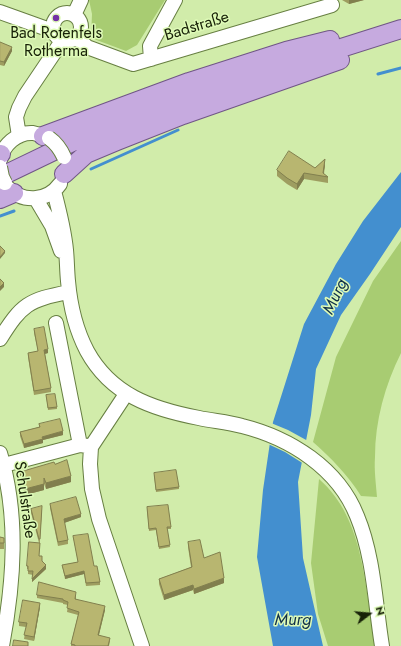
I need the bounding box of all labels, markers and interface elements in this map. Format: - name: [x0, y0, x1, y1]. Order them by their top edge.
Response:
- street label: Badstraße: [162, 8, 232, 46]
- marker: Bad Rotenfels Rotherma: [51, 13, 61, 23]
- place label: Bad Rotenfels Rotherma: [10, 24, 102, 62]
- water label: Murg: [319, 276, 353, 318]
- street label: Schulstraße: [9, 460, 39, 540]
- north arrow: [349, 594, 389, 634]
- text: N: [372, 604, 389, 617]
- water label: Murg: [275, 611, 311, 631]

